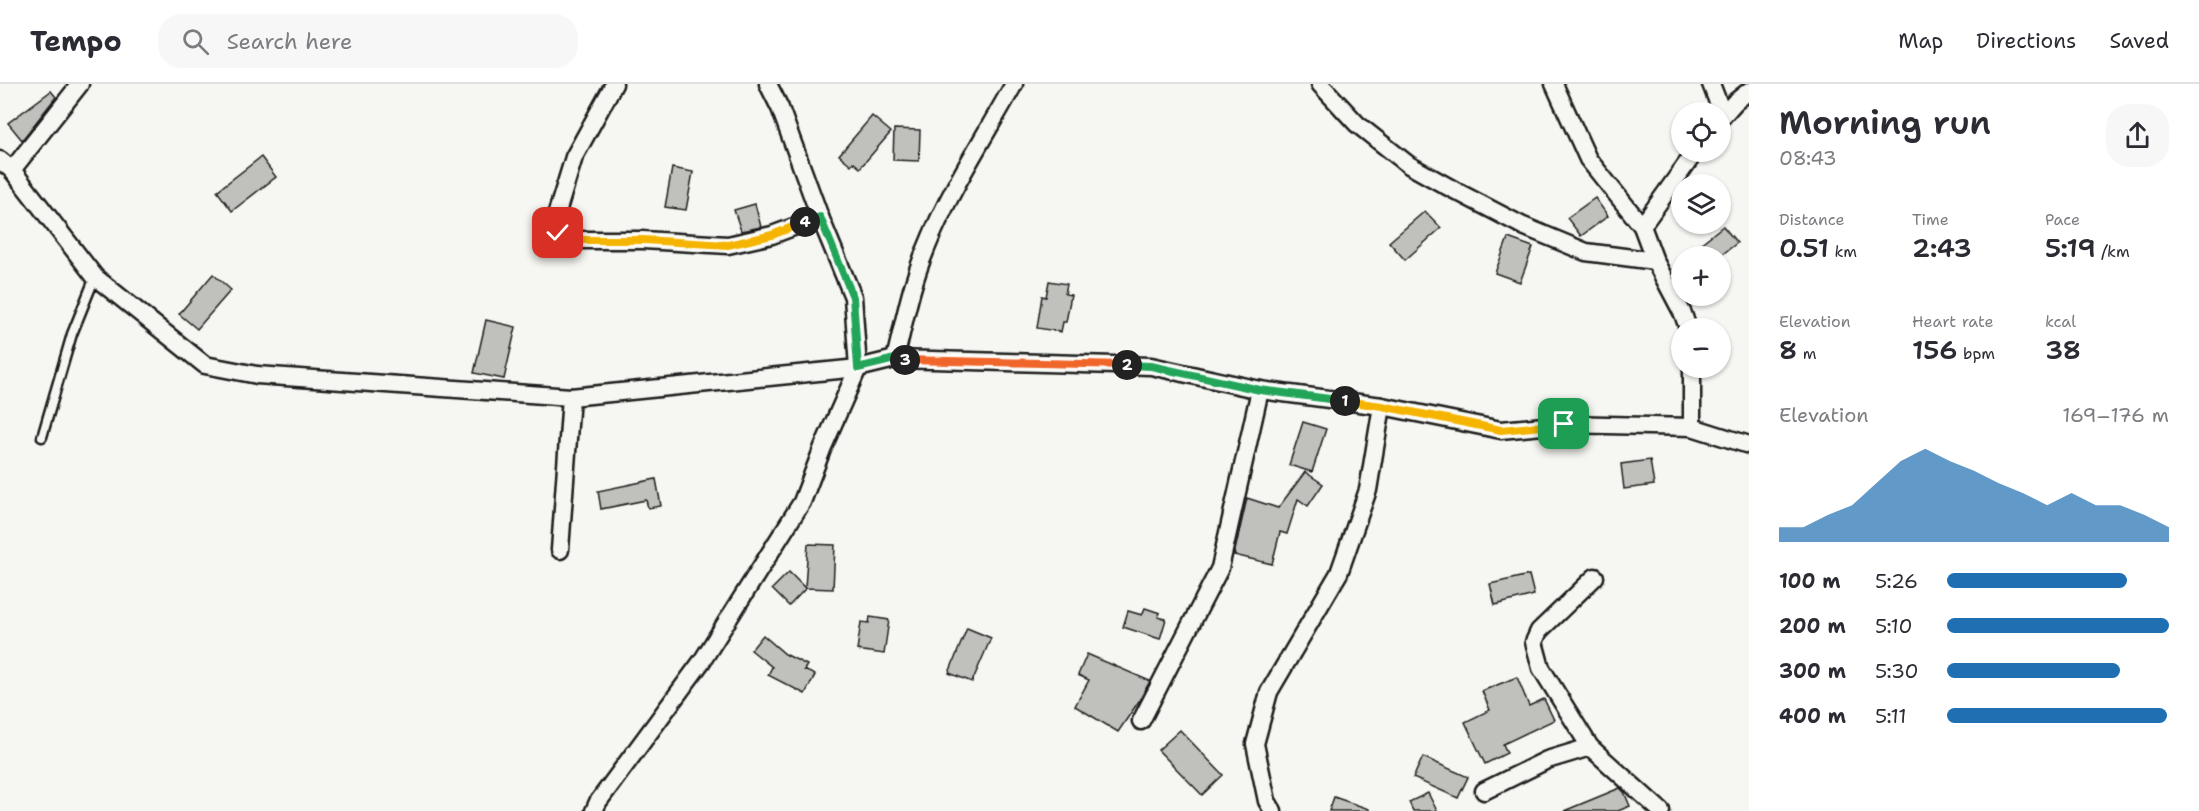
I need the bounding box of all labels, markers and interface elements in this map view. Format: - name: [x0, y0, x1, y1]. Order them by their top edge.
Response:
- search box: [158, 14, 578, 68]
- text: Tempo: [30, 22, 122, 60]
- icon: search: [179, 25, 212, 58]
- text: Search here: [227, 27, 352, 56]
- text: Map: [1898, 27, 1943, 55]
- text: Directions: [1976, 27, 2076, 55]
- text: Saved: [2109, 27, 2169, 55]
- text: Morning run: [1779, 100, 1991, 145]
- map controls: [1671, 102, 1731, 378]
- button: locate: [1671, 102, 1731, 162]
- button: share: [2106, 104, 2169, 167]
- text: 08:43: [1779, 145, 1837, 171]
- button: layers: [1671, 174, 1731, 234]
- pin: [532, 207, 583, 258]
- pin: 4: [790, 207, 820, 237]
- text: Distance: [1779, 209, 1845, 230]
- text: Time: [1912, 209, 1949, 230]
- text: Pace: [2045, 209, 2080, 230]
- text: 4: [799, 211, 811, 232]
- icon: check: [541, 216, 574, 249]
- text: 0.51: [1779, 230, 1829, 265]
- text: 2:43: [1912, 230, 1972, 265]
- text: 5:19: [2045, 230, 2096, 265]
- text: km: [1829, 241, 1857, 262]
- text: /km: [2096, 241, 2130, 262]
- button: +: [1671, 246, 1731, 306]
- text: Elevation: [1779, 311, 1851, 332]
- text: Heart rate: [1912, 311, 1994, 332]
- text: kcal: [2045, 311, 2076, 332]
- button: −: [1671, 318, 1731, 378]
- text: 8: [1779, 332, 1797, 367]
- text: 156: [1912, 332, 1958, 367]
- text: 38: [2045, 332, 2081, 367]
- text: m: [1797, 343, 1816, 364]
- text: bpm: [1958, 343, 1995, 364]
- pin: 3: [890, 345, 920, 375]
- text: 3: [899, 349, 911, 370]
- pin: 2: [1112, 350, 1142, 380]
- text: 2: [1121, 354, 1133, 375]
- pin: 1: [1330, 386, 1360, 416]
- text: 1: [1341, 390, 1349, 411]
- pin: [1538, 398, 1589, 449]
- text: Elevation: [1779, 402, 1869, 428]
- text: 169–176 m: [2062, 402, 2169, 428]
- icon: arrive: [1547, 407, 1580, 440]
- text: 100 m: [1779, 568, 1841, 594]
- text: 5:26: [1875, 568, 1918, 594]
- text: 200 m: [1779, 613, 1846, 639]
- text: 5:10: [1875, 613, 1912, 639]
- text: 300 m: [1779, 658, 1846, 684]
- text: 5:30: [1875, 658, 1919, 684]
- text: 400 m: [1779, 703, 1846, 729]
- text: 5:11: [1875, 703, 1907, 729]

